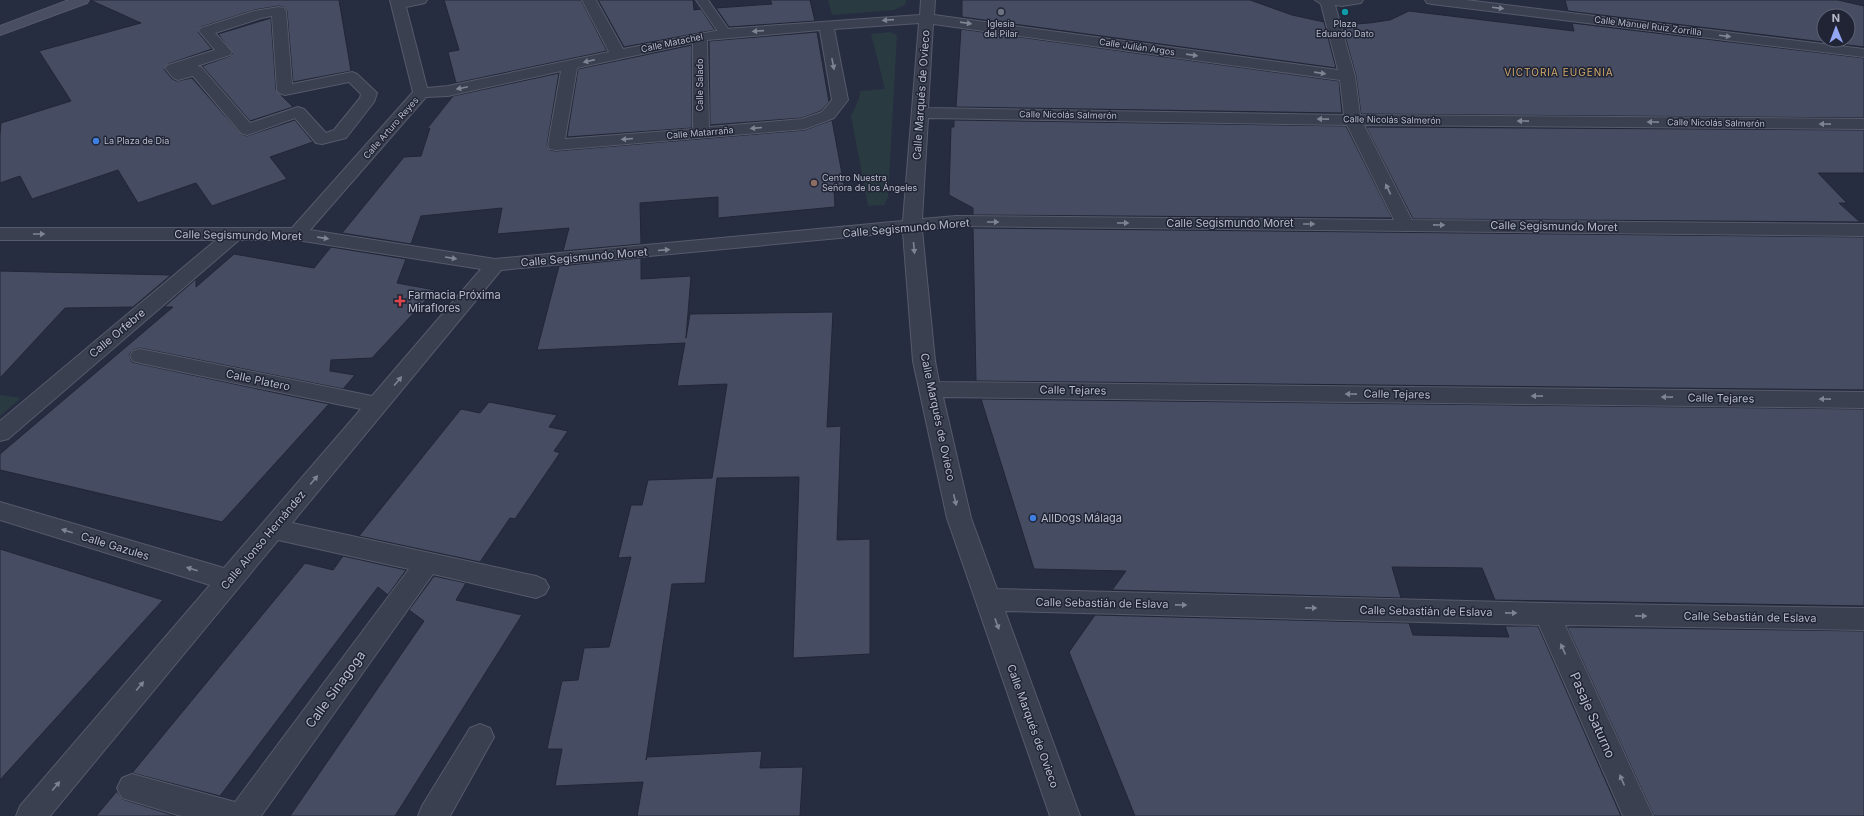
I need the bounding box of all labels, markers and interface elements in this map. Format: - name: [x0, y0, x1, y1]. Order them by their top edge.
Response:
- one-way arrow: [1492, 5, 1505, 11]
- marker: Iglesia del Pilar: [996, 7, 1006, 17]
- marker: Plaza Eduardo Dato: [1340, 7, 1350, 17]
- north arrow: [1816, 8, 1856, 48]
- text: N: [1832, 11, 1840, 25]
- street label: Calle Manuel Ruiz Zorrilla: [1594, 13, 1702, 38]
- one-way arrow: [882, 17, 894, 24]
- place label: Iglesia del Pilar: [984, 18, 1019, 39]
- place label: Plaza Eduardo Dato: [1316, 18, 1374, 39]
- one-way arrow: [960, 20, 972, 26]
- one-way arrow: [752, 27, 764, 34]
- street label: Calle Marqués de Ovieco: [909, 29, 933, 161]
- street label: Calle Matachel: [640, 31, 704, 54]
- one-way arrow: [1719, 33, 1731, 39]
- street label: Calle Julián Argos: [1098, 36, 1176, 57]
- one-way arrow: [1185, 52, 1198, 58]
- one-way arrow: [583, 58, 596, 64]
- one-way arrow: [831, 58, 837, 70]
- street label: Calle Salado: [694, 59, 705, 111]
- district label: VICTORIA EUGENIA: [1504, 66, 1614, 78]
- one-way arrow: [1314, 69, 1326, 76]
- one-way arrow: [456, 86, 469, 92]
- street label: Calle Arturo Reyes: [361, 94, 421, 161]
- street label: Calle Nicolás Salmerón: [1019, 108, 1117, 121]
- street label: Calle Nicolás Salmerón: [1343, 113, 1441, 126]
- one-way arrow: [1316, 116, 1329, 122]
- street label: Calle Nicolás Salmerón: [1667, 116, 1765, 129]
- one-way arrow: [1516, 118, 1529, 124]
- one-way arrow: [1647, 119, 1659, 126]
- one-way arrow: [1818, 121, 1831, 127]
- street label: Calle Matarraña: [666, 124, 734, 141]
- one-way arrow: [750, 125, 762, 132]
- place label: La Plaza de Dia: [104, 135, 169, 146]
- marker: La Plaza de Dia: [91, 136, 101, 146]
- one-way arrow: [621, 136, 633, 142]
- place label: Centro Nuestra Señora de los Ángeles: [822, 172, 918, 193]
- marker: Centro Nuestra Señora de los Ángeles: [809, 178, 819, 188]
- one-way arrow: [1385, 184, 1391, 195]
- street label: Calle Segismundo Moret: [842, 215, 970, 241]
- street label: Calle Segismundo Moret: [1166, 216, 1294, 230]
- street label: Calle Segismundo Moret: [1490, 218, 1618, 234]
- one-way arrow: [987, 219, 1000, 225]
- one-way arrow: [1117, 219, 1129, 226]
- one-way arrow: [1303, 221, 1316, 227]
- one-way arrow: [1433, 222, 1446, 228]
- street label: Calle Segismundo Moret: [174, 227, 302, 243]
- one-way arrow: [33, 231, 46, 237]
- one-way arrow: [317, 236, 329, 242]
- one-way arrow: [911, 242, 917, 254]
- street label: Calle Segismundo Moret: [520, 244, 648, 270]
- one-way arrow: [658, 246, 670, 253]
- one-way arrow: [445, 255, 457, 261]
- place label: Farmacia Próxima Miraflores: [408, 288, 501, 315]
- marker: Farmacia Próxima Miraflores: [395, 296, 405, 306]
- street label: Calle Orfebre: [86, 305, 148, 361]
- street label: Calle Marqués de Ovieco: [918, 352, 958, 483]
- street label: Calle Platero: [225, 366, 292, 394]
- one-way arrow: [393, 375, 402, 386]
- street label: Calle Tejares: [1040, 382, 1107, 398]
- street label: Calle Tejares: [1364, 386, 1431, 402]
- street label: Calle Tejares: [1688, 390, 1755, 406]
- one-way arrow: [1344, 391, 1357, 397]
- one-way arrow: [1530, 393, 1543, 399]
- one-way arrow: [1660, 394, 1673, 400]
- one-way arrow: [1818, 396, 1831, 402]
- one-way arrow: [309, 475, 318, 486]
- street label: Calle Alonso Hernández: [217, 488, 309, 592]
- one-way arrow: [953, 494, 959, 507]
- place label: AllDogs Málaga: [1041, 511, 1122, 525]
- marker: AllDogs Málaga: [1028, 513, 1038, 523]
- one-way arrow: [61, 528, 73, 534]
- street label: Calle Gazules: [79, 529, 151, 563]
- one-way arrow: [185, 566, 197, 572]
- street label: Calle Sebastián de Eslava: [1035, 595, 1169, 611]
- one-way arrow: [1175, 602, 1188, 608]
- street label: Calle Sebastián de Eslava: [1359, 603, 1493, 619]
- one-way arrow: [1305, 605, 1318, 611]
- street label: Calle Sebastián de Eslava: [1683, 609, 1817, 625]
- one-way arrow: [1505, 610, 1518, 616]
- one-way arrow: [1635, 613, 1648, 619]
- one-way arrow: [994, 618, 1000, 630]
- one-way arrow: [1560, 644, 1566, 655]
- street label: Calle Sinagoga: [302, 647, 368, 731]
- street label: Calle Marqués de Ovieco: [1004, 662, 1062, 790]
- street label: Pasaje Saturno: [1567, 670, 1619, 761]
- one-way arrow: [135, 681, 144, 692]
- one-way arrow: [1619, 775, 1625, 786]
- one-way arrow: [52, 781, 61, 791]

